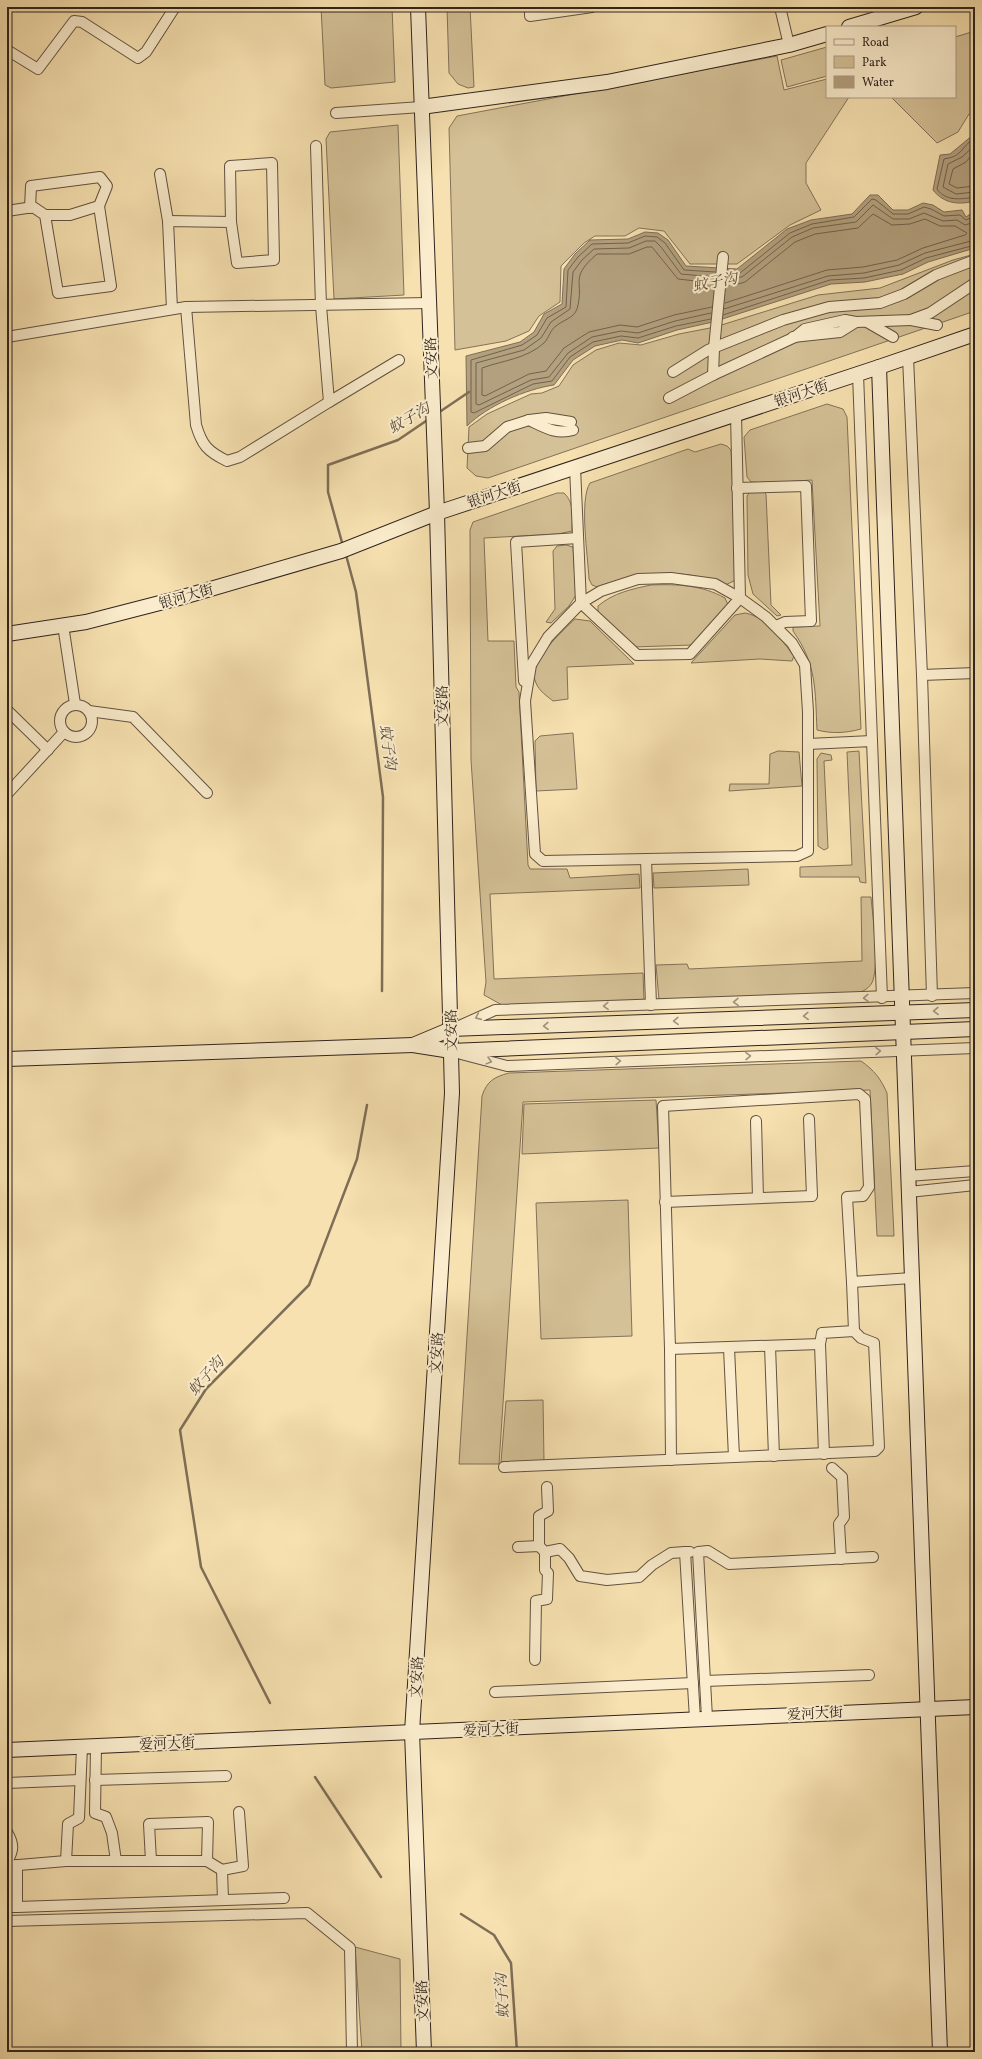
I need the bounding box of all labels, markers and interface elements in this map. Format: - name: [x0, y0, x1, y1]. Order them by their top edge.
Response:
- legend: [826, 26, 956, 98]
- text: Road: [862, 35, 889, 51]
- text: Park: [862, 55, 887, 71]
- text: Water: [862, 75, 894, 91]
- water label: 蚊子沟: [691, 268, 741, 298]
- street label: 文安路: [422, 337, 443, 379]
- street label: 银河大街: [772, 377, 831, 412]
- water label: 蚊子沟: [385, 398, 436, 440]
- street label: 银河大街: [465, 478, 524, 513]
- street label: 银河大街: [157, 581, 216, 614]
- street label: 文安路: [434, 685, 453, 727]
- water label: 蚊子沟: [373, 723, 400, 773]
- one-way arrow: [863, 994, 869, 1002]
- one-way arrow: [733, 998, 739, 1007]
- one-way arrow: [603, 1002, 609, 1011]
- one-way arrow: [933, 1007, 939, 1016]
- street label: 文安路: [443, 1009, 462, 1051]
- one-way arrow: [803, 1012, 809, 1020]
- one-way arrow: [474, 1013, 481, 1021]
- one-way arrow: [673, 1017, 679, 1025]
- one-way arrow: [543, 1022, 549, 1030]
- one-way arrow: [875, 1047, 881, 1055]
- one-way arrow: [745, 1052, 751, 1060]
- one-way arrow: [485, 1056, 492, 1065]
- one-way arrow: [615, 1057, 621, 1066]
- street label: 文安路: [427, 1331, 448, 1375]
- water label: 蚊子沟: [184, 1352, 231, 1401]
- street label: 文安路: [407, 1655, 428, 1699]
- street label: 爱河大街: [787, 1704, 844, 1725]
- street label: 爱河大街: [463, 1720, 520, 1741]
- street label: 爱河大街: [139, 1734, 195, 1755]
- water label: 蚊子沟: [491, 1971, 516, 2019]
- street label: 文安路: [413, 1980, 434, 2022]

